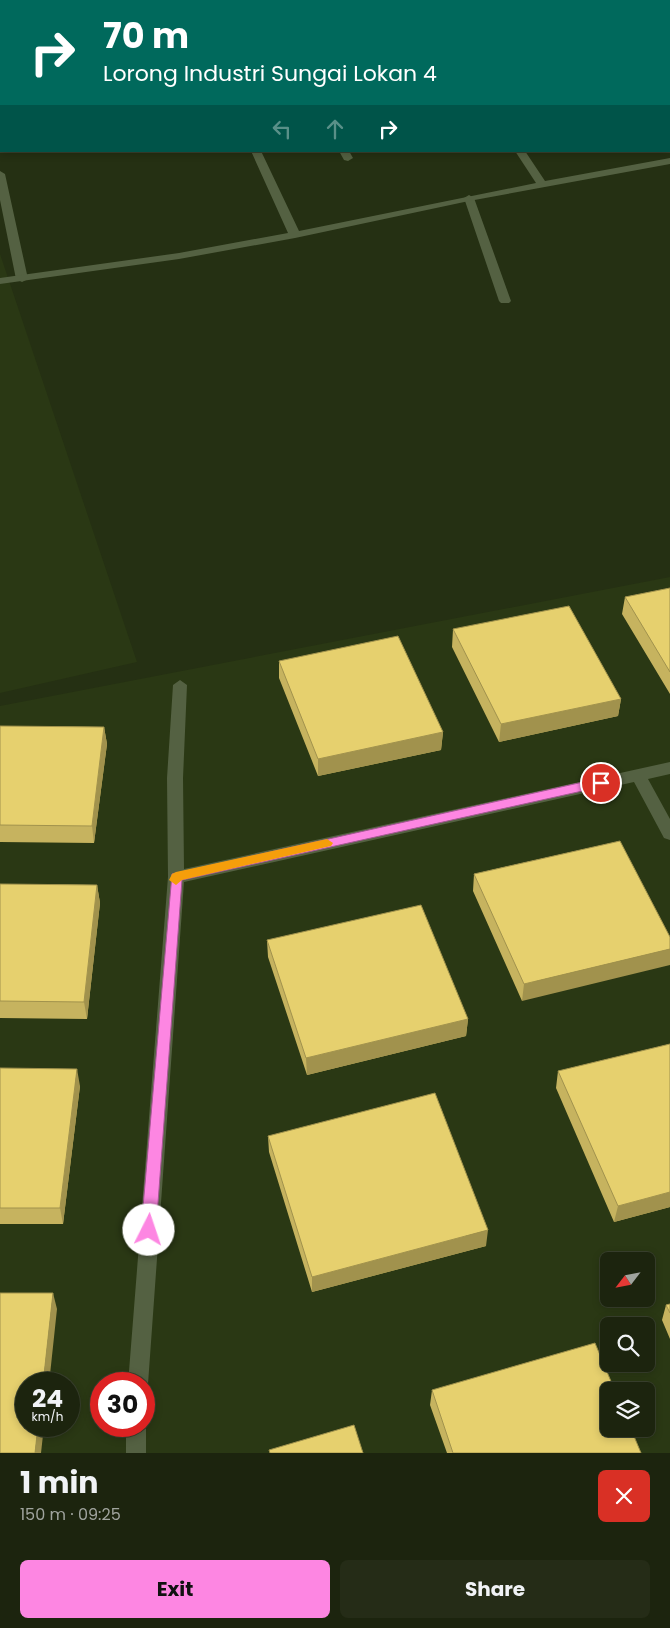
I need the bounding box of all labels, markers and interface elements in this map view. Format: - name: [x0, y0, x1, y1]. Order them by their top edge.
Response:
- text: 70 m: [103, 11, 189, 60]
- icon: right: [20, 20, 85, 85]
- text: Lorong Industri Sungai Lokan 4: [103, 58, 437, 89]
- icon: left: [268, 115, 296, 143]
- icon: ahead: [321, 115, 349, 143]
- icon: right: [374, 115, 402, 143]
- pin: [580, 762, 622, 804]
- icon: arrive: [587, 769, 615, 797]
- position arrow: [122, 1203, 174, 1255]
- north arrow: [600, 1252, 655, 1308]
- map controls: [600, 1252, 655, 1437]
- button: search: [600, 1317, 655, 1372]
- speed limit sign: 30: [90, 1372, 155, 1437]
- text: 24: [32, 1381, 63, 1416]
- button: layers: [600, 1382, 655, 1437]
- text: km/h: [32, 1408, 63, 1425]
- text: 1 min: [20, 1461, 98, 1504]
- button: close: [598, 1470, 650, 1522]
- text: 150 m · 09:25: [20, 1503, 121, 1526]
- button: Exit: [20, 1560, 330, 1618]
- button: Share: [340, 1560, 650, 1618]

